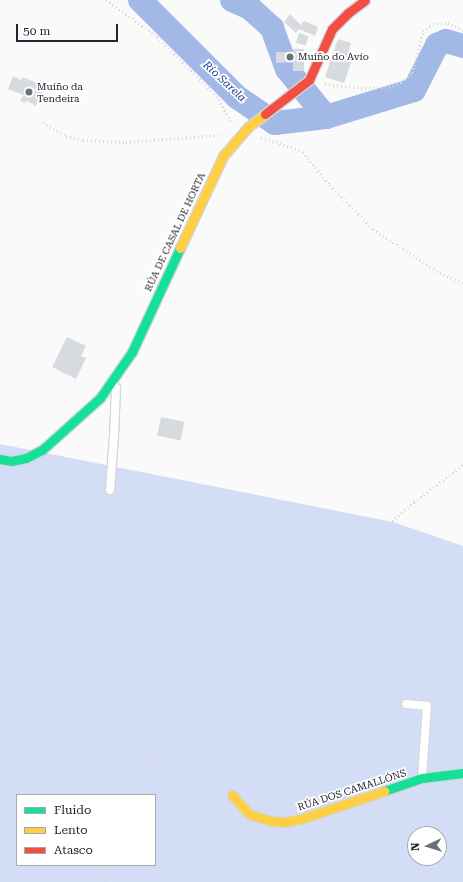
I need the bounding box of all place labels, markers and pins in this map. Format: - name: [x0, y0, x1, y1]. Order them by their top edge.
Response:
- place label: Muíño do Avío: [298, 51, 369, 63]
- marker: Muíño do Avío: [285, 52, 295, 62]
- place label: Muíño da Tendeira: [37, 80, 83, 104]
- marker: Muíño da Tendeira: [24, 87, 34, 97]

